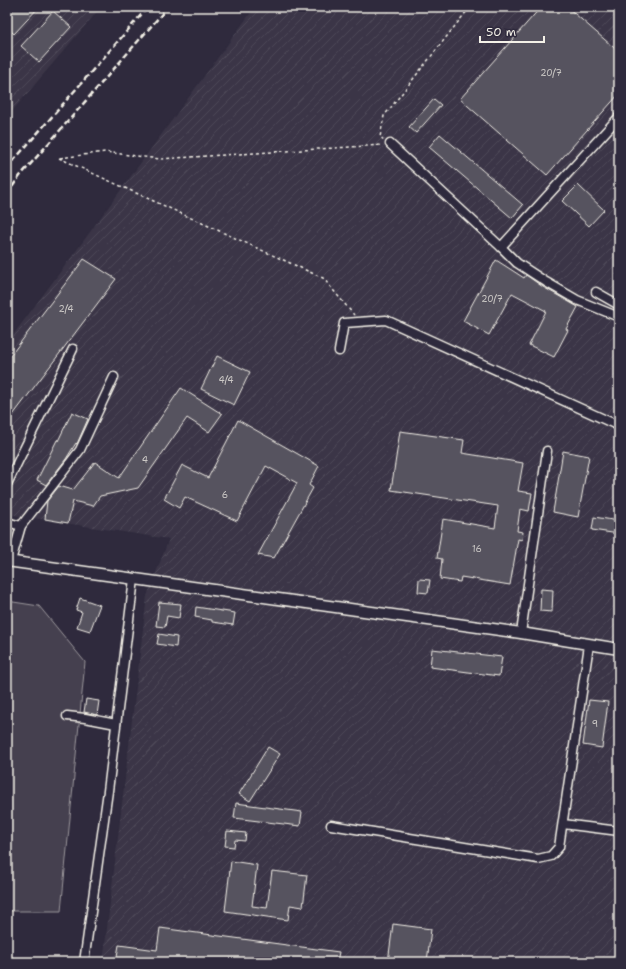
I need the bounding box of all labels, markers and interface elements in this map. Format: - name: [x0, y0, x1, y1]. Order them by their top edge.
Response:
- scale bar: [480, 18, 544, 44]
- text: 50 m: [486, 24, 516, 40]
- house number: 20/7: [540, 67, 562, 79]
- house number: 20/7: [481, 293, 503, 305]
- house number: 2/4: [58, 303, 74, 315]
- house number: 4/4: [218, 374, 234, 386]
- house number: 4: [142, 454, 148, 466]
- house number: 6: [222, 489, 228, 501]
- house number: 16: [472, 543, 482, 555]
- house number: 9: [592, 718, 598, 730]

